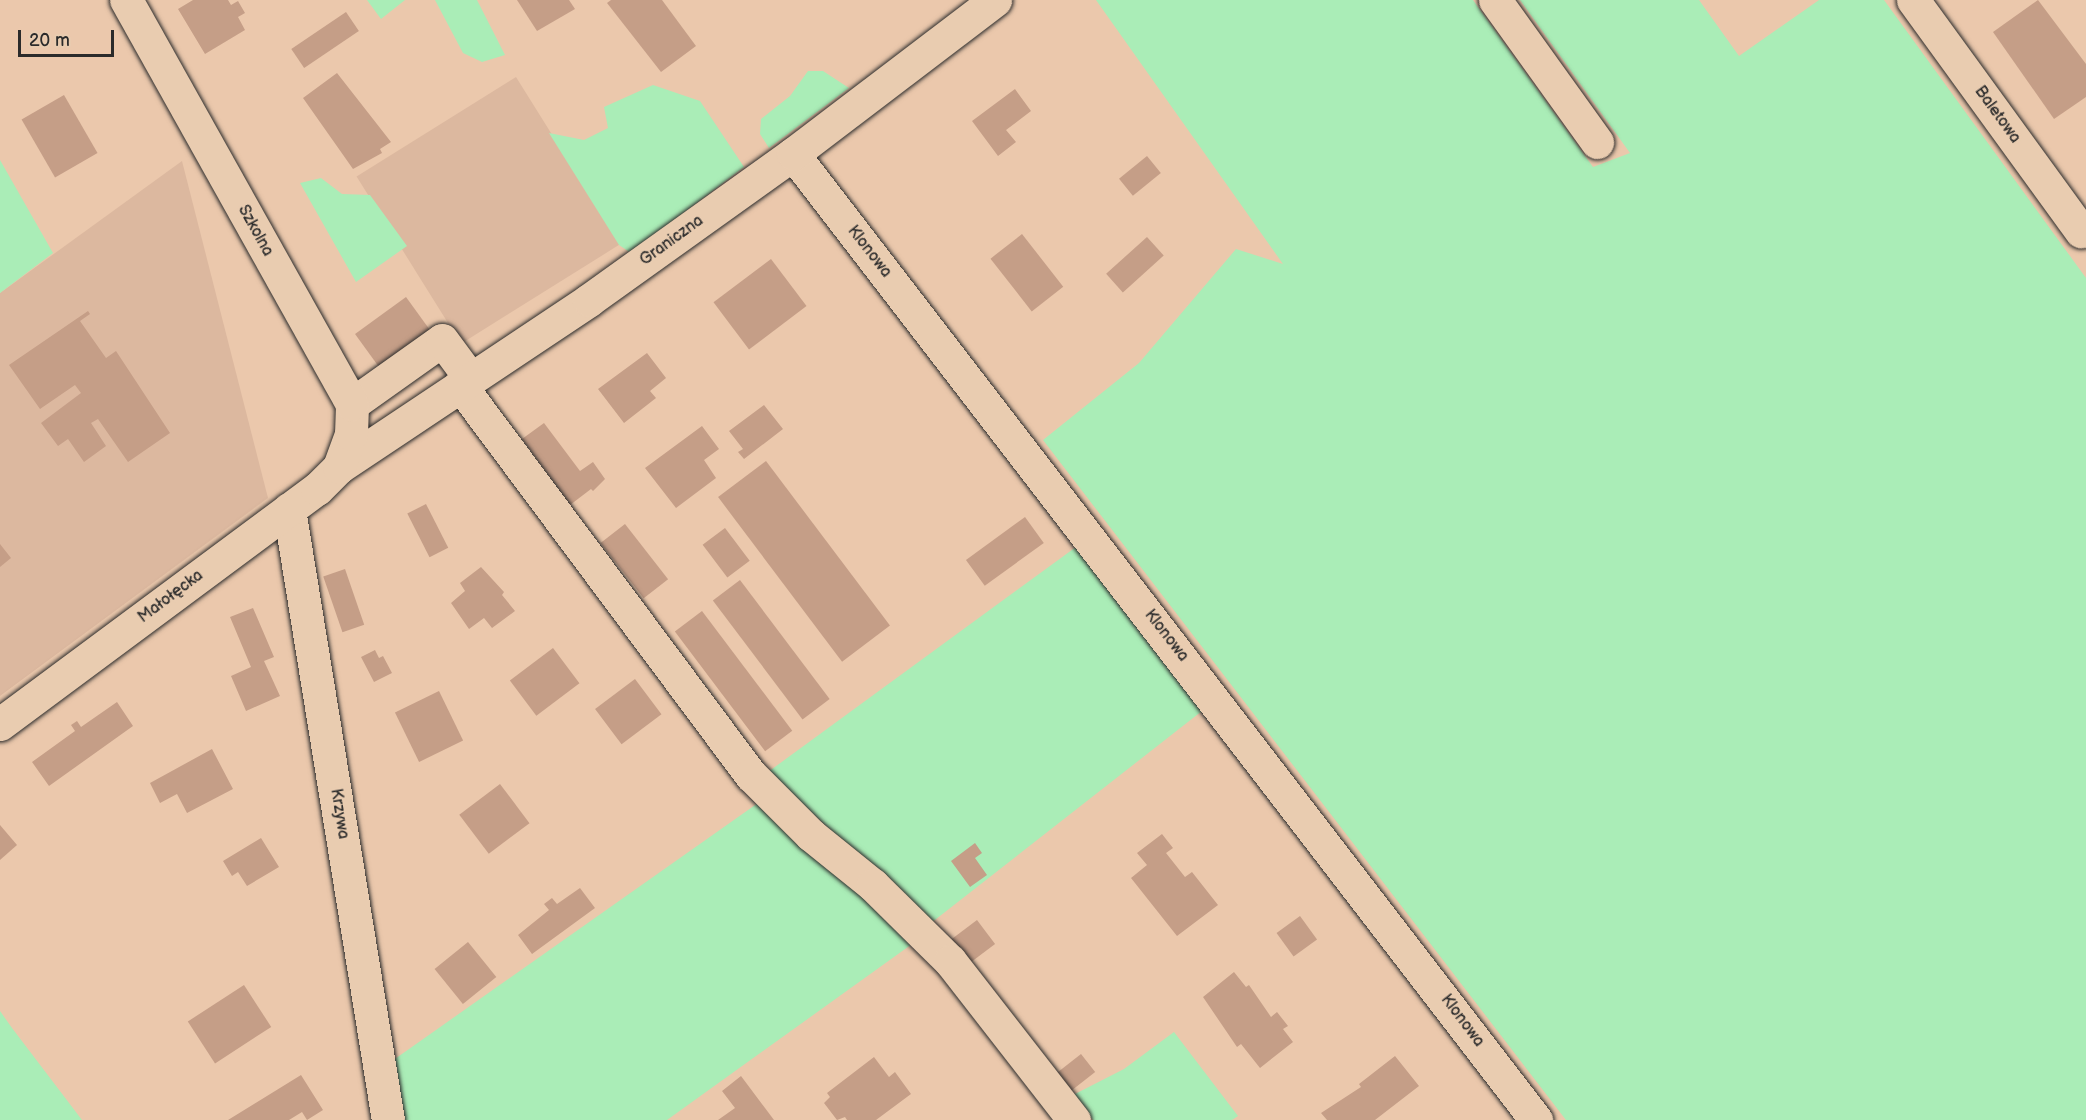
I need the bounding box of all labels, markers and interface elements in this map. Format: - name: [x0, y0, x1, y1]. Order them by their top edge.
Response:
- scale bar: [21, 18, 117, 56]
- text: 20 m: [29, 30, 70, 51]
- street label: Baletowa: [1970, 83, 2024, 147]
- street label: Szkolna: [233, 202, 277, 260]
- street label: Graniczna: [637, 212, 707, 270]
- street label: Klonowa: [843, 222, 895, 282]
- street label: Małołęcka: [135, 566, 207, 628]
- street label: Klonowa: [1140, 606, 1192, 666]
- street label: Krzywa: [326, 787, 352, 841]
- street label: Klonowa: [1436, 991, 1488, 1051]

